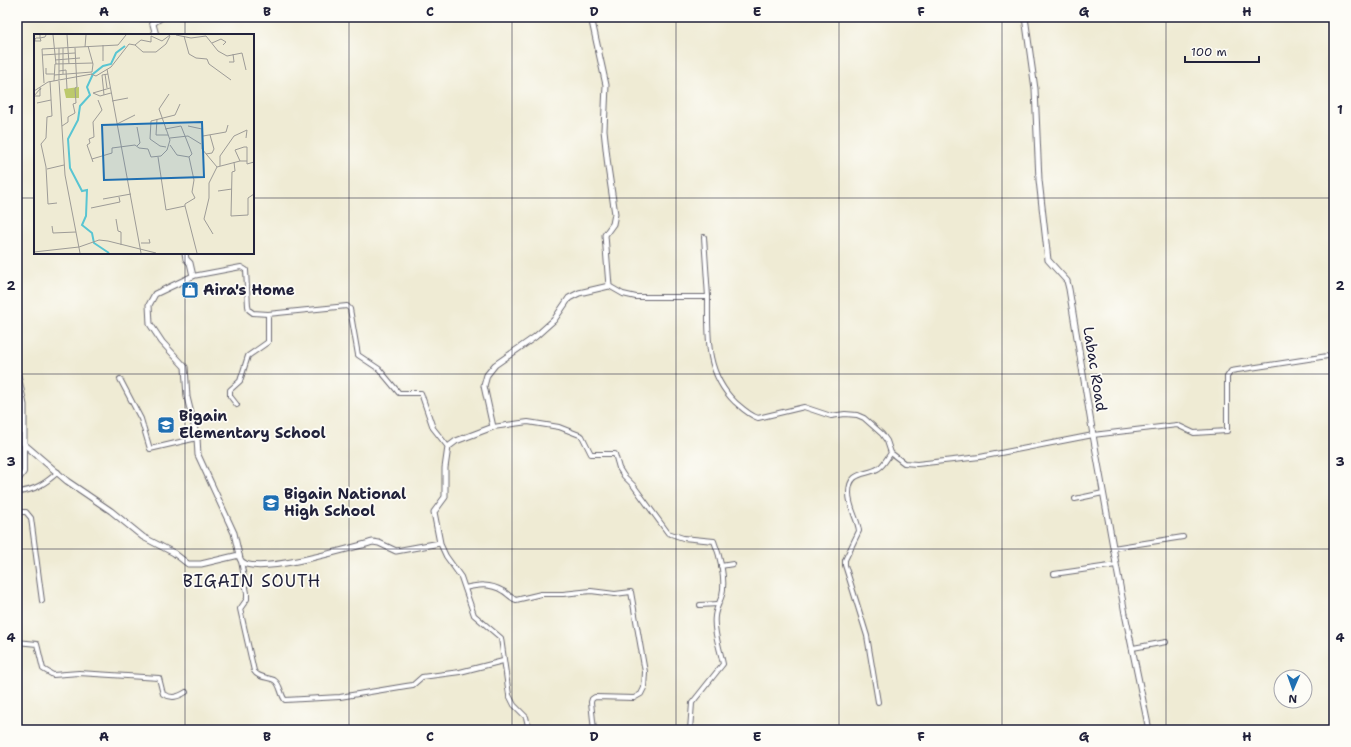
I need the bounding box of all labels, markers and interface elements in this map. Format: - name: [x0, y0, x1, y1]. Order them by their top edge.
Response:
- text: A: [99, 3, 109, 20]
- text: B: [263, 3, 271, 20]
- text: C: [426, 3, 434, 20]
- text: D: [589, 3, 599, 20]
- text: E: [753, 3, 762, 20]
- text: F: [917, 3, 925, 20]
- text: G: [1079, 3, 1090, 20]
- text: H: [1242, 3, 1252, 20]
- inset map: [34, 34, 254, 254]
- scale bar: [1185, 38, 1259, 64]
- text: 100 m: [1191, 44, 1227, 60]
- text: 1: [8, 101, 14, 118]
- text: 1: [1337, 101, 1343, 118]
- text: 2: [6, 277, 16, 294]
- text: 2: [1335, 277, 1345, 294]
- shop icon: Aira's Home: [180, 280, 200, 300]
- place label: Aira's Home: [203, 280, 295, 300]
- street label: Labac Road: [1078, 325, 1112, 413]
- place label: Bigain Elementary School: [179, 406, 326, 443]
- school or university icon: Bigain Elementary School: [156, 415, 176, 435]
- text: 3: [6, 453, 16, 470]
- text: 3: [1335, 453, 1345, 470]
- place label: Bigain National High School: [284, 484, 406, 521]
- school or university icon: Bigain National High School: [261, 493, 281, 513]
- district label: BIGAIN SOUTH: [183, 570, 321, 592]
- text: 4: [6, 629, 16, 646]
- text: 4: [1335, 629, 1345, 646]
- north arrow: [1273, 669, 1313, 709]
- text: N: [1288, 691, 1297, 706]
- text: A: [99, 728, 109, 745]
- text: B: [263, 728, 271, 745]
- text: C: [426, 728, 434, 745]
- text: D: [589, 728, 599, 745]
- text: E: [753, 728, 762, 745]
- text: F: [917, 728, 925, 745]
- text: G: [1079, 728, 1090, 745]
- text: H: [1242, 728, 1252, 745]

